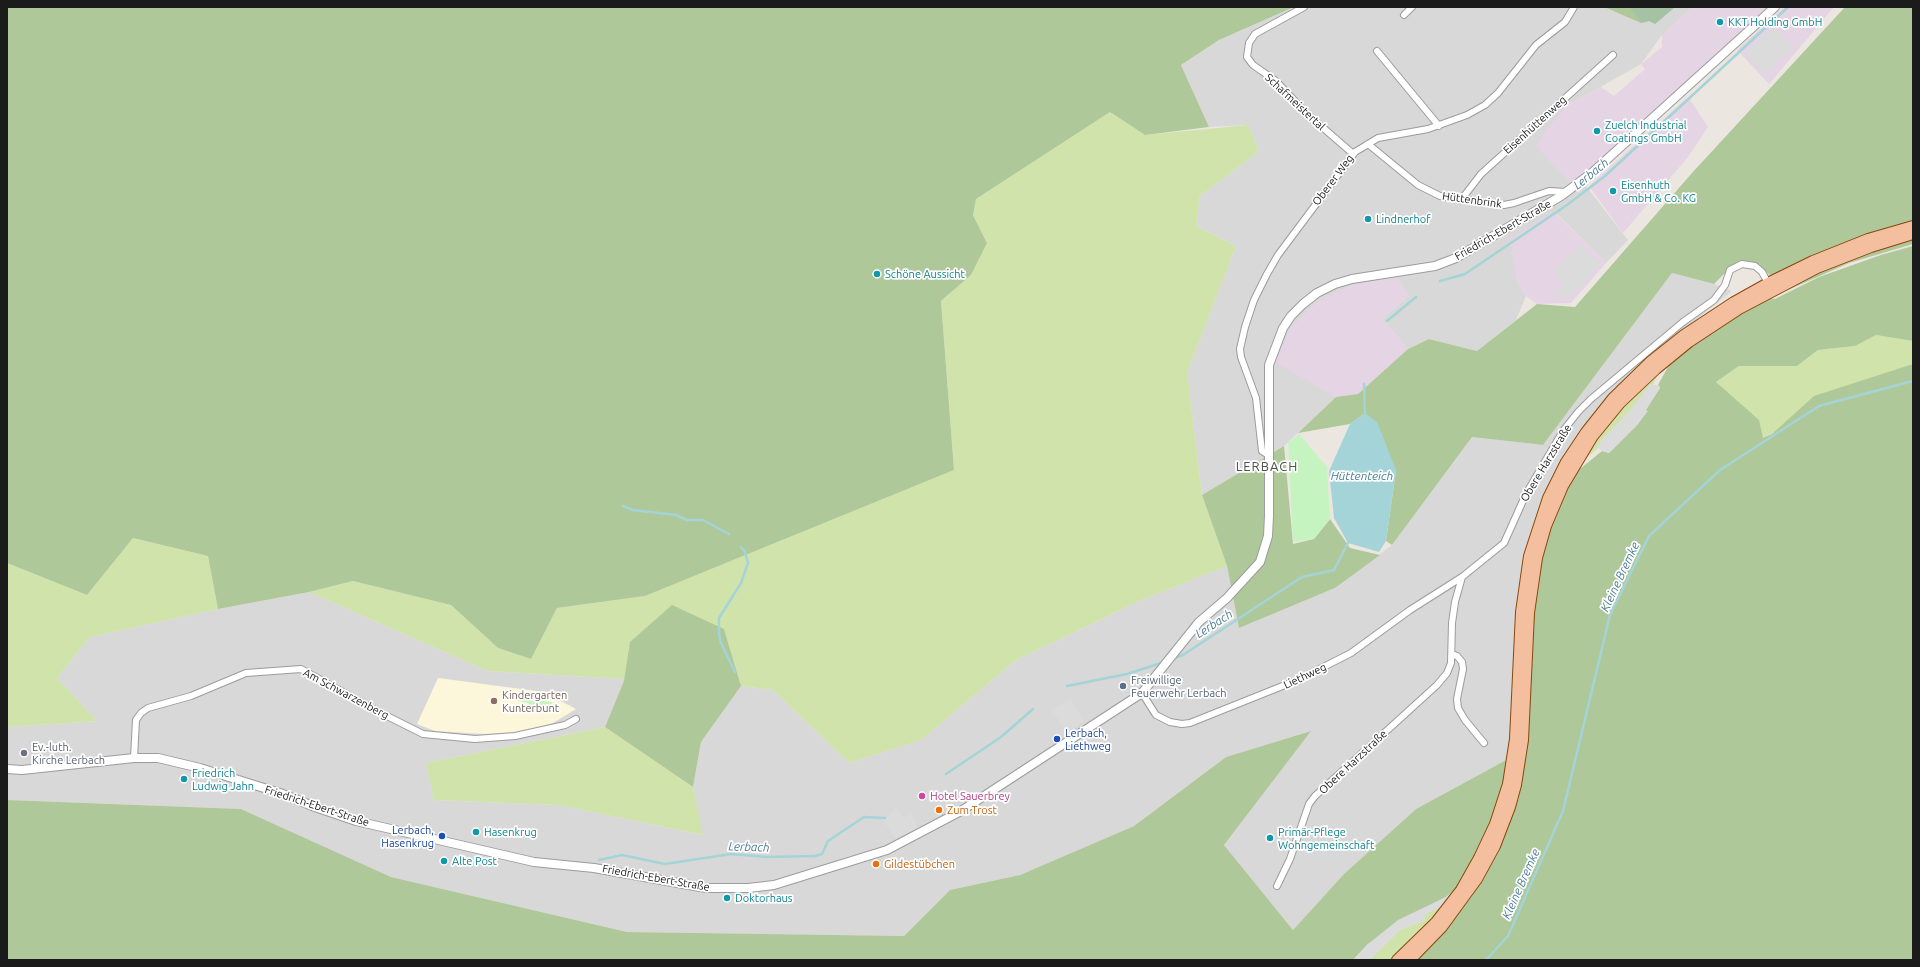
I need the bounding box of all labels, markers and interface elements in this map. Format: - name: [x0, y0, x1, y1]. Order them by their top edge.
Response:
- place label: KKT Holding GmbH: [1728, 15, 1822, 29]
- marker: KKT Holding GmbH: [1715, 17, 1725, 27]
- street label: Schafmeistertal: [1262, 71, 1328, 133]
- street label: Eisenhüttenweg: [1501, 93, 1569, 157]
- place label: Zuelch Industrial Coatings GmbH: [1605, 118, 1687, 144]
- marker: Zuelch Industrial Coatings GmbH: [1592, 126, 1602, 136]
- street label: Oberer Weg: [1310, 152, 1356, 208]
- water label: Lerbach: [1570, 155, 1612, 193]
- place label: Eisenhuth GmbH & Co. KG: [1621, 178, 1696, 204]
- marker: Eisenhuth GmbH & Co. KG: [1608, 186, 1618, 196]
- street label: Hüttenbrink: [1441, 189, 1503, 211]
- street label: Friedrich-Ebert-Straße: [1452, 197, 1554, 263]
- place label: Lindnerhof: [1376, 212, 1430, 226]
- marker: Lindnerhof: [1363, 214, 1373, 224]
- place label: Schöne Aussicht: [885, 267, 965, 281]
- marker: Schöne Aussicht: [872, 269, 882, 279]
- street label: Obere Harzstraße: [1518, 422, 1574, 504]
- district label: LERBACH: [1236, 459, 1298, 475]
- water label: Hüttenteich: [1331, 469, 1393, 483]
- water label: Kleine Bremke: [1598, 540, 1642, 614]
- water label: Lerbach: [1193, 607, 1235, 641]
- street label: Liethweg: [1281, 660, 1329, 692]
- street label: Am Schwarzenberg: [301, 666, 391, 722]
- place label: Freiwillige Feuerwehr Lerbach: [1131, 673, 1226, 699]
- marker: Freiwillige Feuerwehr Lerbach: [1118, 681, 1128, 691]
- place label: Kindergarten Kunterbunt: [502, 688, 567, 714]
- marker: Kindergarten Kunterbunt: [489, 696, 499, 706]
- place label: Lerbach, Liethweg: [1065, 726, 1111, 752]
- street label: Obere Harzstraße: [1316, 727, 1390, 797]
- marker: Lerbach, Liethweg: [1052, 734, 1062, 744]
- place label: Ev.-luth. Kirche Lerbach: [32, 740, 105, 766]
- marker: Ev.-luth. Kirche Lerbach: [19, 748, 29, 758]
- place label: Friedrich Ludwig Jahn: [192, 766, 254, 792]
- marker: Friedrich Ludwig Jahn: [179, 774, 189, 784]
- street label: Friedrich-Ebert-Straße: [263, 783, 371, 829]
- place label: Hotel Sauerbrey: [930, 789, 1010, 803]
- marker: Hotel Sauerbrey: [917, 791, 927, 801]
- place label: Zum Trost: [947, 803, 997, 817]
- marker: Zum Trost: [934, 805, 944, 815]
- place label: Lerbach, Hasenkrug: [381, 823, 434, 849]
- place label: Hasenkrug: [484, 825, 537, 839]
- place label: Primär-Pflege Wohngemeinschaft: [1278, 825, 1374, 851]
- marker: Hasenkrug: [471, 827, 481, 837]
- marker: Lerbach, Hasenkrug: [437, 831, 447, 841]
- marker: Primär-Pflege Wohngemeinschaft: [1265, 833, 1275, 843]
- water label: Lerbach: [728, 839, 770, 855]
- water label: Kleine Bremke: [1499, 847, 1543, 921]
- place label: Alte Post: [452, 854, 497, 868]
- marker: Alte Post: [439, 856, 449, 866]
- place label: Gildestübchen: [884, 857, 955, 871]
- marker: Gildestübchen: [871, 859, 881, 869]
- street label: Friedrich-Ebert-Straße: [601, 862, 711, 894]
- place label: Doktorhaus: [735, 891, 793, 905]
- marker: Doktorhaus: [722, 893, 732, 903]

